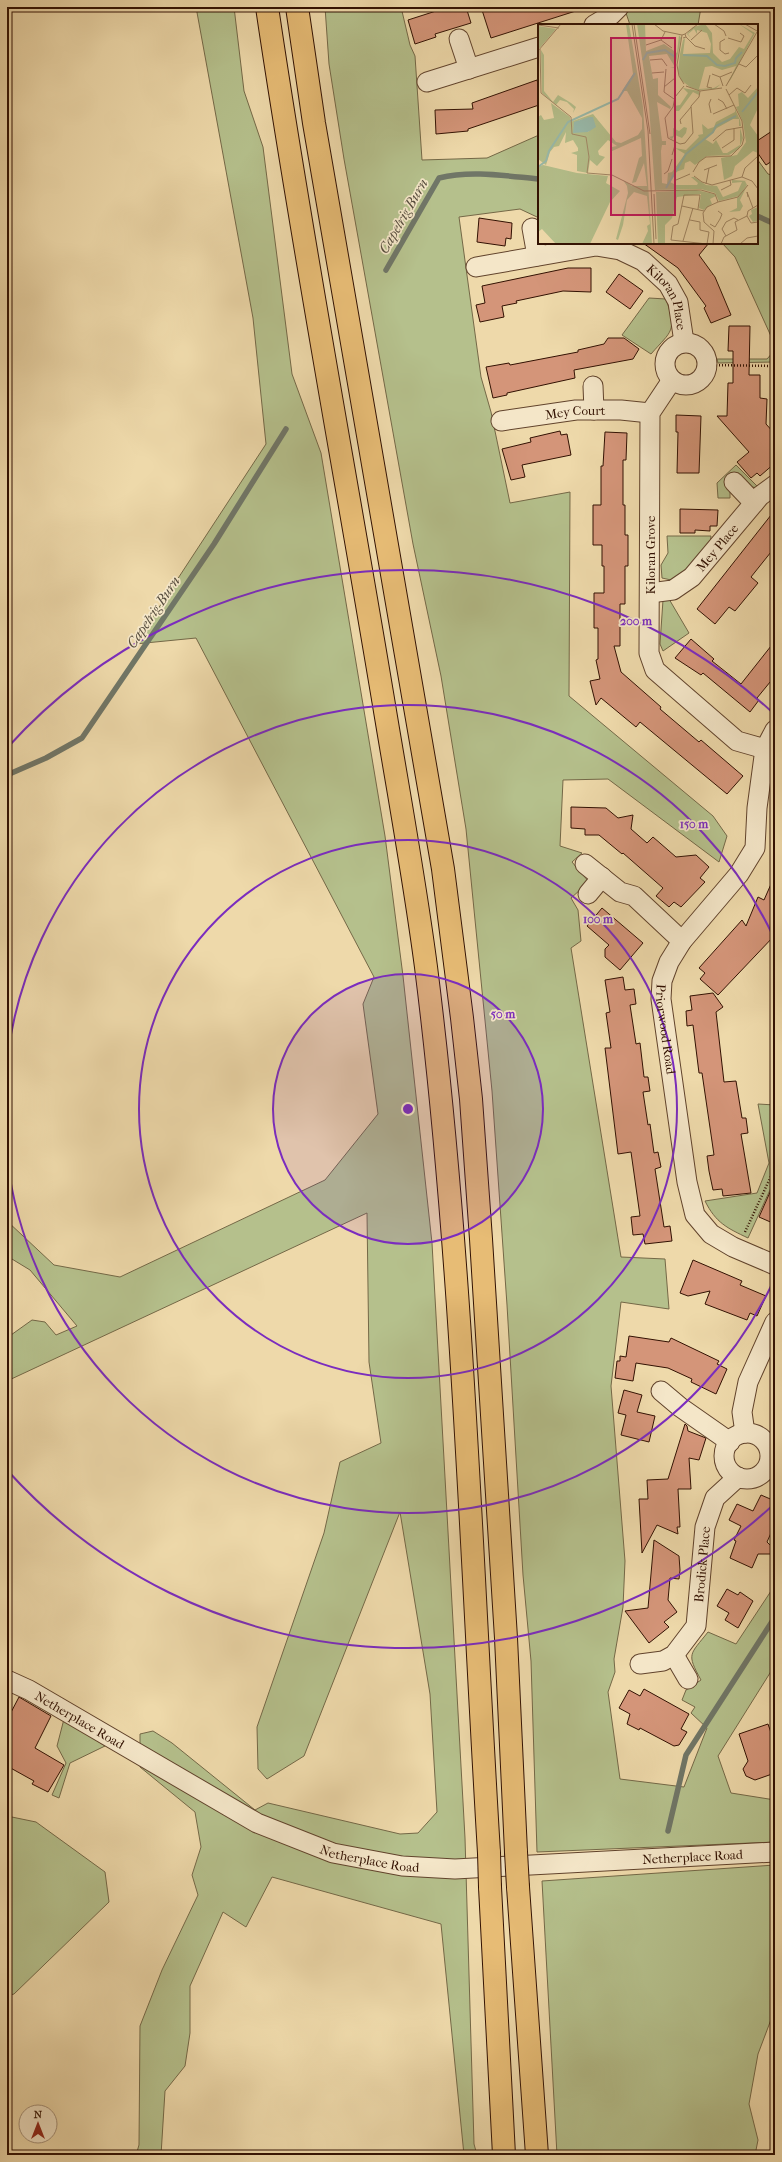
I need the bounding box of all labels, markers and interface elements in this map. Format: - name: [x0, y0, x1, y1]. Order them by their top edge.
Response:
- inset map: [538, 24, 758, 244]
- water label: Capelrig Burn: [375, 176, 432, 256]
- street label: Kiloran Place: [643, 261, 689, 332]
- street label: Mey Court: [544, 403, 606, 422]
- street label: Kiloran Grove: [643, 515, 658, 594]
- street label: Mey Place: [693, 520, 742, 574]
- water label: Capelrig Burn: [123, 573, 184, 651]
- text: 200 m: [620, 614, 653, 628]
- text: 150 m: [680, 817, 709, 831]
- text: 100 m: [583, 912, 614, 926]
- street label: Priorwood Road: [653, 984, 679, 1076]
- text: 50 m: [491, 1007, 516, 1021]
- centre of rings: [401, 1102, 415, 1116]
- street label: Brodick Place: [691, 1525, 713, 1603]
- street label: Netherplace Road: [32, 1688, 128, 1752]
- street label: Netherplace Road: [318, 1842, 421, 1875]
- street label: Netherplace Road: [642, 1847, 744, 1867]
- north arrow: [18, 2104, 58, 2144]
- text: N: [34, 2108, 43, 2121]

